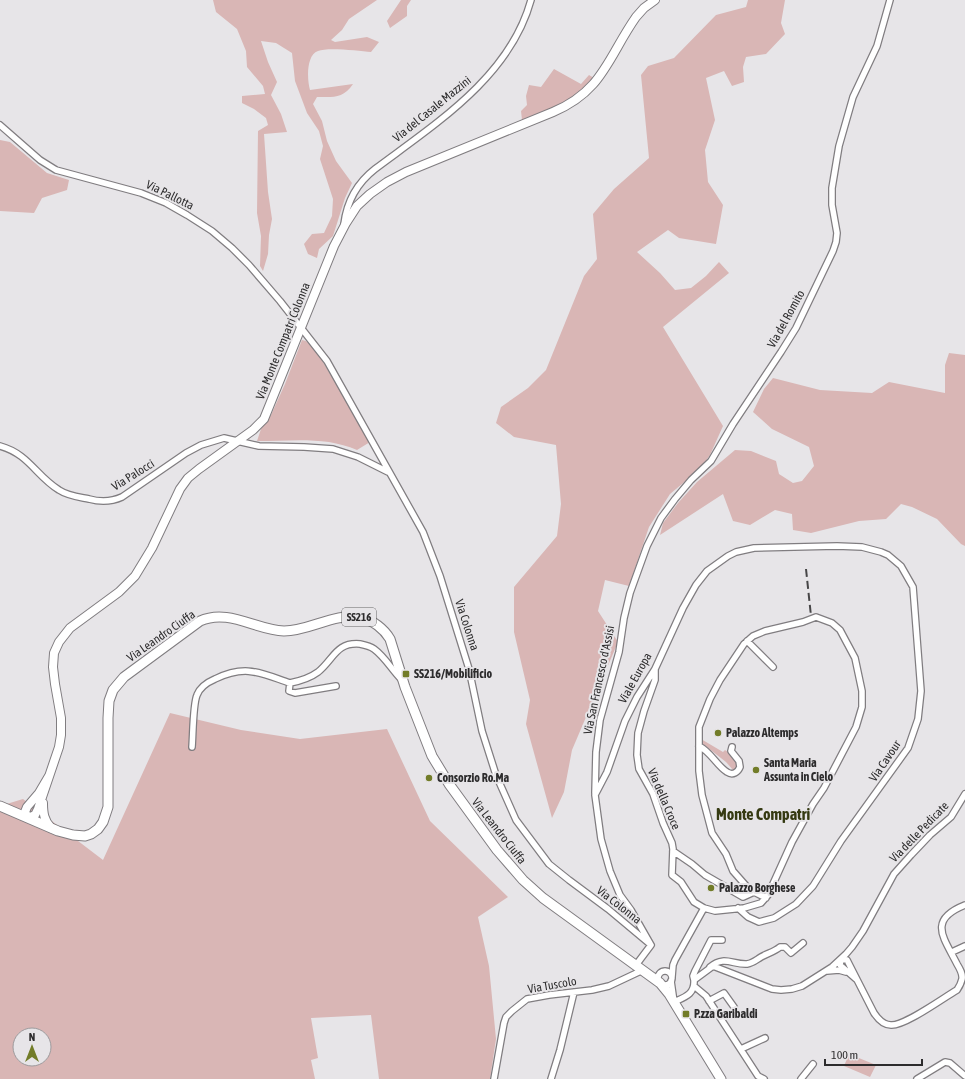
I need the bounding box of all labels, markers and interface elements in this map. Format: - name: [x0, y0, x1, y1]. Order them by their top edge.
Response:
- street label: Via del Casale Mazzini: [390, 73, 474, 145]
- street label: Via Pallotta: [144, 177, 196, 213]
- street label: Via Monte Compatri Colonna: [253, 280, 313, 402]
- street label: Via del Romito: [764, 287, 808, 350]
- street label: Via Palocci: [109, 456, 157, 494]
- street label: Via Colonna: [452, 598, 482, 652]
- street label: Via Leandro Ciuffa: [124, 607, 198, 665]
- road number: SS216: [342, 608, 376, 626]
- street label: Via San Francesco d'Assisi: [581, 624, 617, 736]
- street label: Viale Europa: [615, 650, 655, 706]
- place label: SS216/Mobilificio: [414, 667, 492, 681]
- marker: SS216/Mobilificio: [401, 669, 411, 679]
- place label: Palazzo Altemps: [726, 726, 799, 740]
- marker: Palazzo Altemps: [713, 728, 723, 738]
- street label: Via Cavour: [866, 737, 904, 784]
- place label: Santa Maria Assunta in Cielo: [763, 756, 834, 784]
- marker: Santa Maria Assunta in Cielo: [751, 765, 761, 775]
- street label: Via della Croce: [645, 766, 683, 832]
- place label: Consorzio Ro.Ma: [437, 771, 509, 785]
- marker: Consorzio Ro.Ma: [424, 773, 434, 783]
- street label: Via Leandro Ciuffa: [469, 795, 529, 867]
- street label: Via delle Pedicate: [887, 799, 951, 865]
- district label: Monte Compatri: [716, 805, 810, 823]
- place label: Palazzo Borghese: [719, 881, 796, 895]
- street label: Via Colonna: [594, 883, 644, 927]
- marker: Palazzo Borghese: [706, 883, 716, 893]
- street label: Via Tuscolo: [526, 974, 578, 996]
- place label: P.zza Garibaldi: [694, 1007, 758, 1021]
- marker: P.zza Garibaldi: [681, 1009, 691, 1019]
- north arrow: [12, 1027, 52, 1067]
- text: N: [29, 1031, 35, 1043]
- scale bar: [825, 1041, 922, 1067]
- text: 100 m: [831, 1048, 858, 1062]

